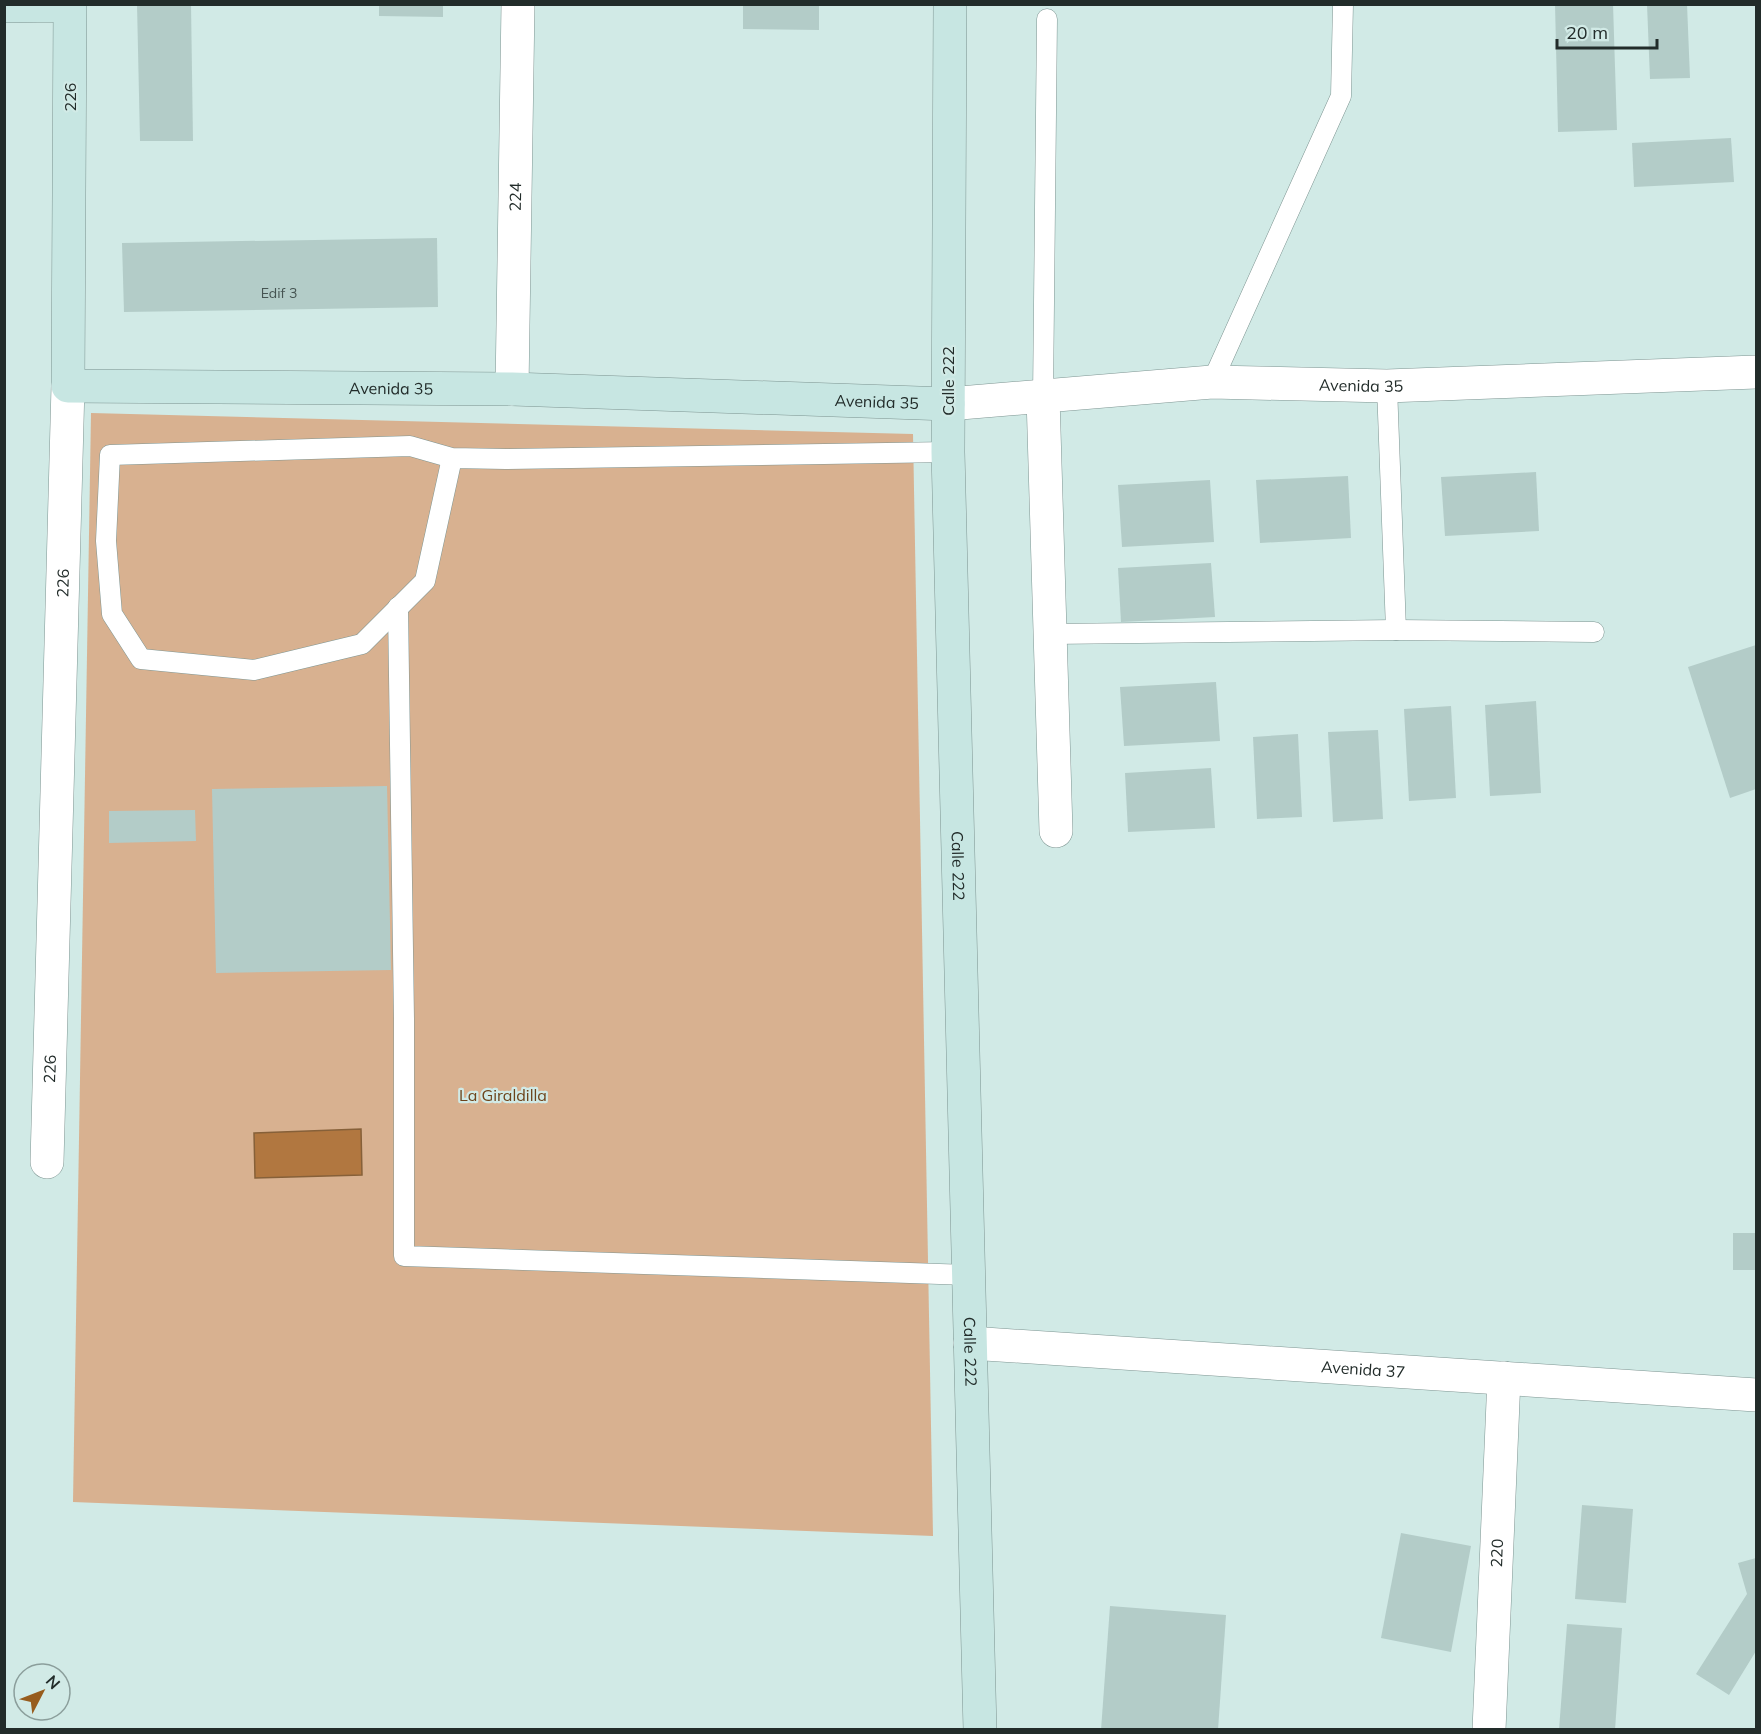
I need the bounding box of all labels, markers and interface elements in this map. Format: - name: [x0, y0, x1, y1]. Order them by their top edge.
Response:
- scale bar: [1557, 12, 1658, 50]
- text: 20 m: [1566, 21, 1608, 44]
- street label: 226: [60, 83, 80, 111]
- street label: 224: [505, 182, 525, 212]
- house number: Edif 3: [261, 284, 297, 302]
- street label: Calle 222: [938, 346, 958, 416]
- street label: Avenida 35: [1319, 374, 1404, 396]
- street label: Avenida 35: [349, 378, 433, 398]
- street label: Avenida 35: [834, 390, 919, 413]
- street label: 226: [52, 569, 73, 598]
- street label: Calle 222: [947, 831, 969, 901]
- street label: 226: [39, 1054, 60, 1084]
- park label: La Giraldilla: [459, 1085, 547, 1105]
- street label: Calle 222: [960, 1317, 981, 1387]
- street label: Avenida 37: [1320, 1356, 1406, 1382]
- street label: 220: [1486, 1538, 1507, 1568]
- north arrow: [12, 1662, 72, 1722]
- text: N: [42, 1671, 65, 1693]

